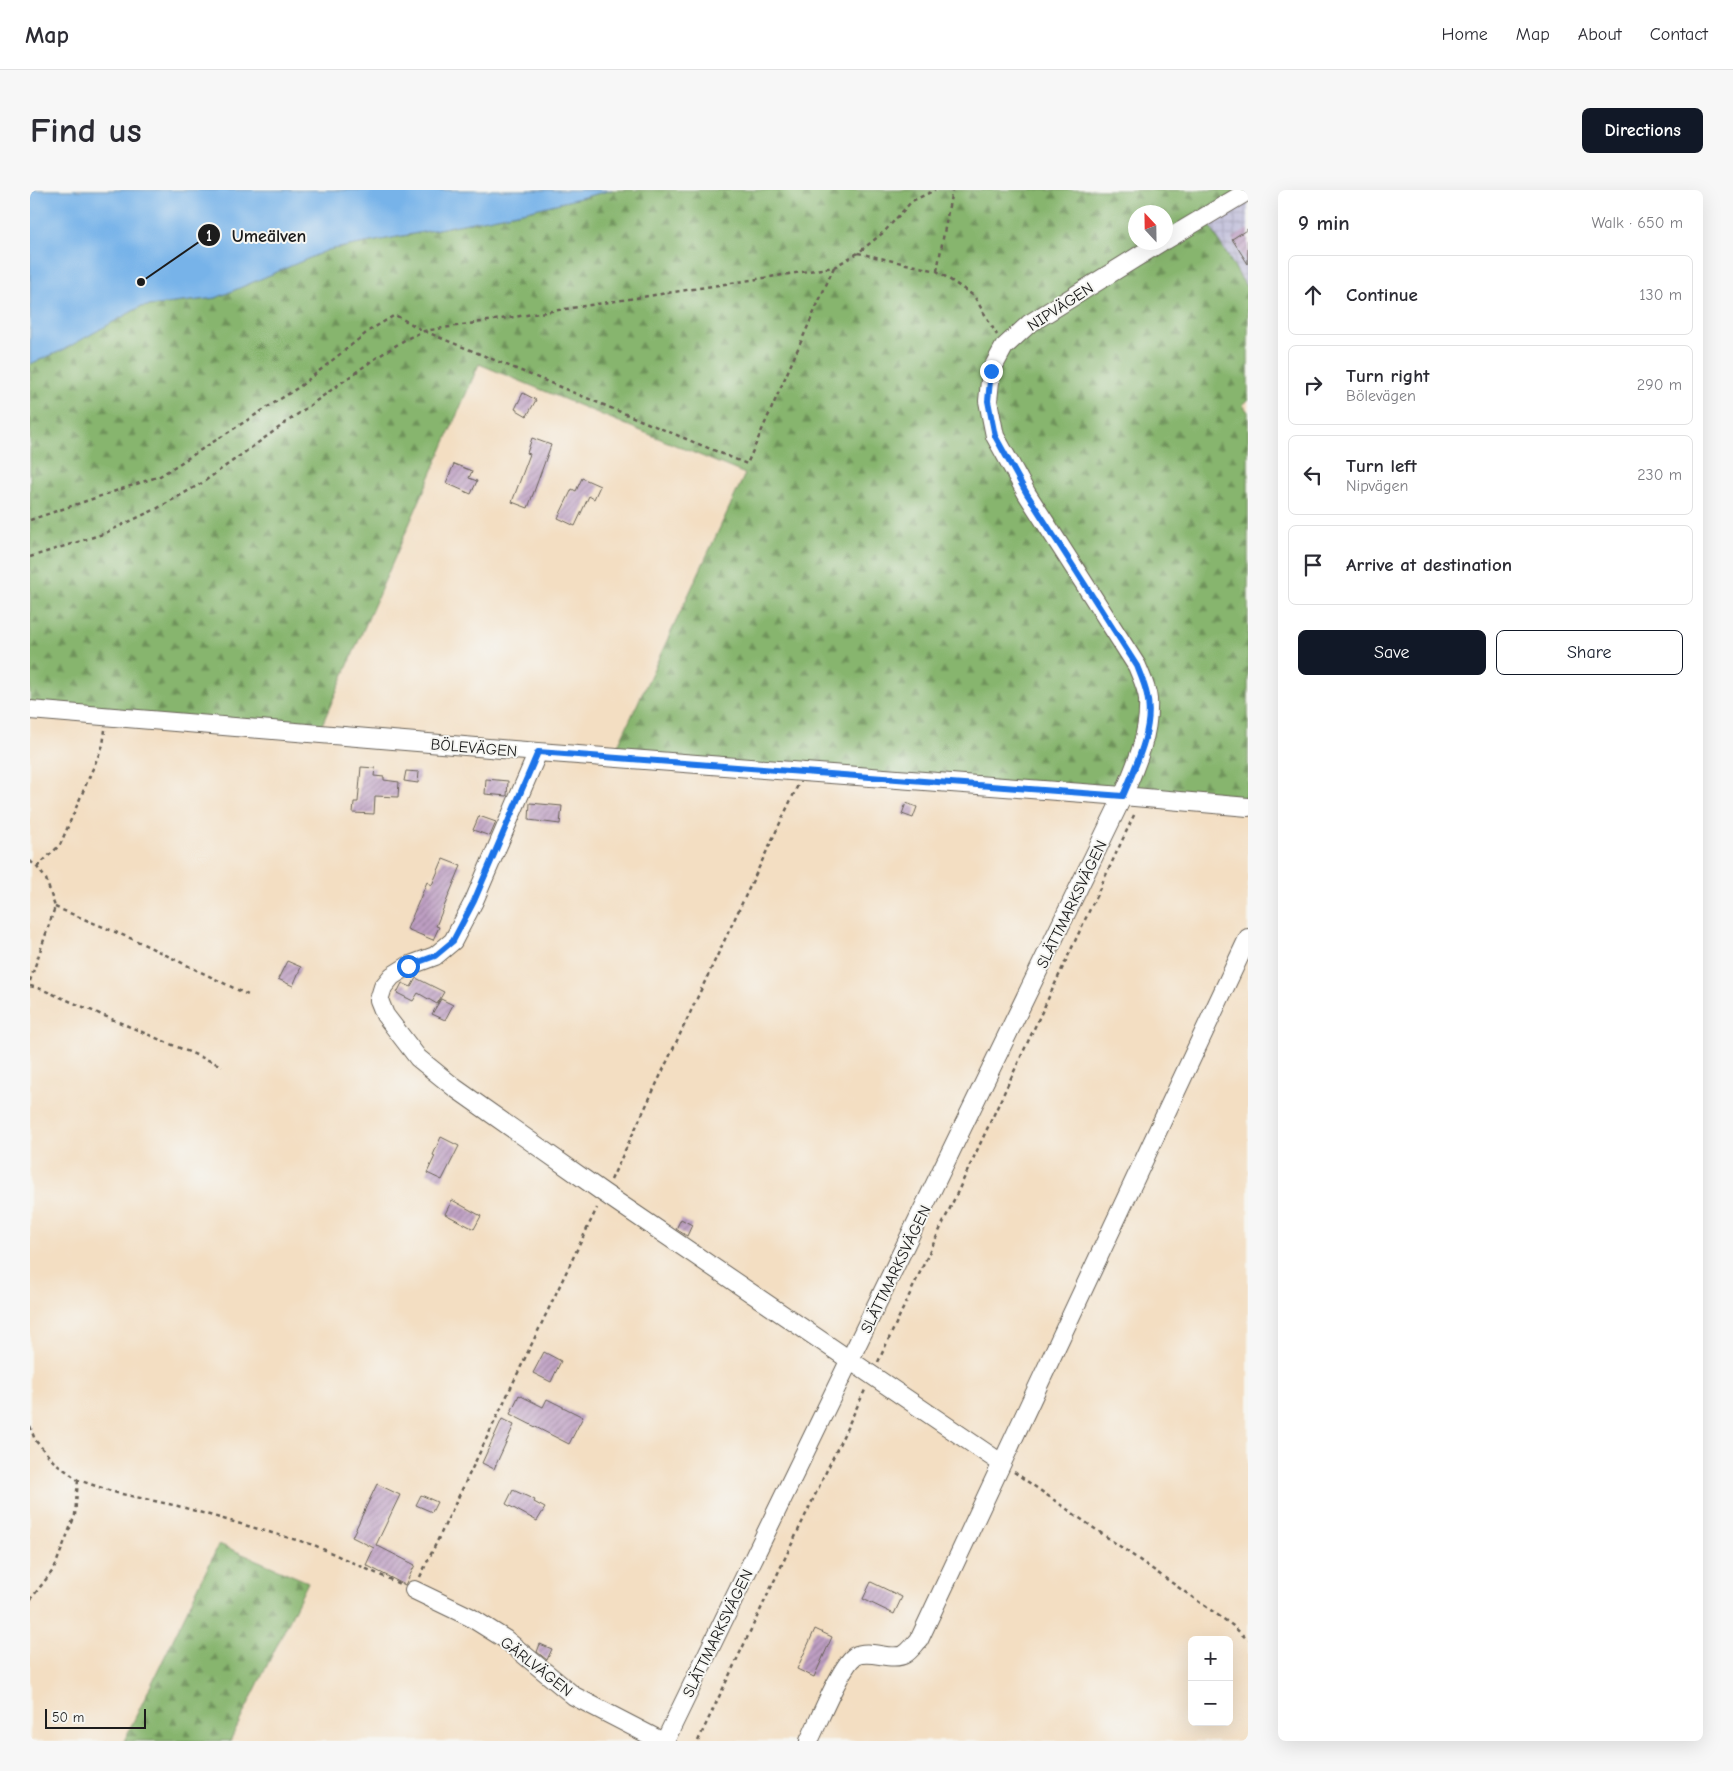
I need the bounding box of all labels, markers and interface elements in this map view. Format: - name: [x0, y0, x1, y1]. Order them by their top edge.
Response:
- text: Map: [25, 21, 69, 49]
- text: Home: [1441, 24, 1488, 45]
- text: Map: [1516, 24, 1550, 45]
- text: About: [1578, 24, 1622, 45]
- text: Contact: [1650, 24, 1708, 45]
- button: Directions: [1582, 108, 1703, 153]
- text: Find us: [30, 110, 142, 151]
- north arrow: [1128, 205, 1173, 250]
- text: 9 min: [1298, 211, 1350, 235]
- text: Walk · 650 m: [1592, 214, 1683, 232]
- callout: Umeälven: [196, 219, 316, 252]
- text: Umeälven: [232, 226, 306, 247]
- text: 1: [206, 227, 212, 245]
- street label: NIPVÄGEN: [1024, 279, 1097, 335]
- icon: ahead: [1299, 281, 1327, 309]
- text: Continue: [1346, 284, 1418, 306]
- text: 130 m: [1639, 286, 1682, 304]
- route end: [980, 360, 1003, 383]
- text: Turn right: [1346, 365, 1430, 387]
- icon: right: [1299, 371, 1327, 399]
- text: 290 m: [1637, 376, 1682, 394]
- text: Bölevägen: [1346, 387, 1416, 405]
- text: Turn left: [1346, 455, 1417, 477]
- icon: left: [1299, 461, 1327, 489]
- text: 230 m: [1637, 466, 1682, 484]
- text: Nipvägen: [1346, 477, 1408, 495]
- icon: arrive: [1299, 551, 1327, 579]
- text: Arrive at destination: [1346, 554, 1512, 576]
- button: Save: [1298, 630, 1486, 675]
- button: Share: [1496, 630, 1683, 675]
- street label: BÖLEVÄGEN: [430, 735, 518, 761]
- street label: SLÄTTMARKSVÄGEN: [1033, 838, 1111, 971]
- route start: [397, 955, 420, 978]
- street label: SLÄTTMARKSVÄGEN: [857, 1203, 935, 1336]
- street label: SLÄTTMARKSVÄGEN: [679, 1567, 757, 1700]
- street label: GÄRLVÄGEN: [497, 1633, 576, 1700]
- map controls: [1188, 1636, 1233, 1726]
- button: +: [1188, 1636, 1233, 1681]
- button: −: [1188, 1681, 1233, 1726]
- scale bar: [45, 1706, 146, 1729]
- text: 50 m: [52, 1709, 84, 1726]

